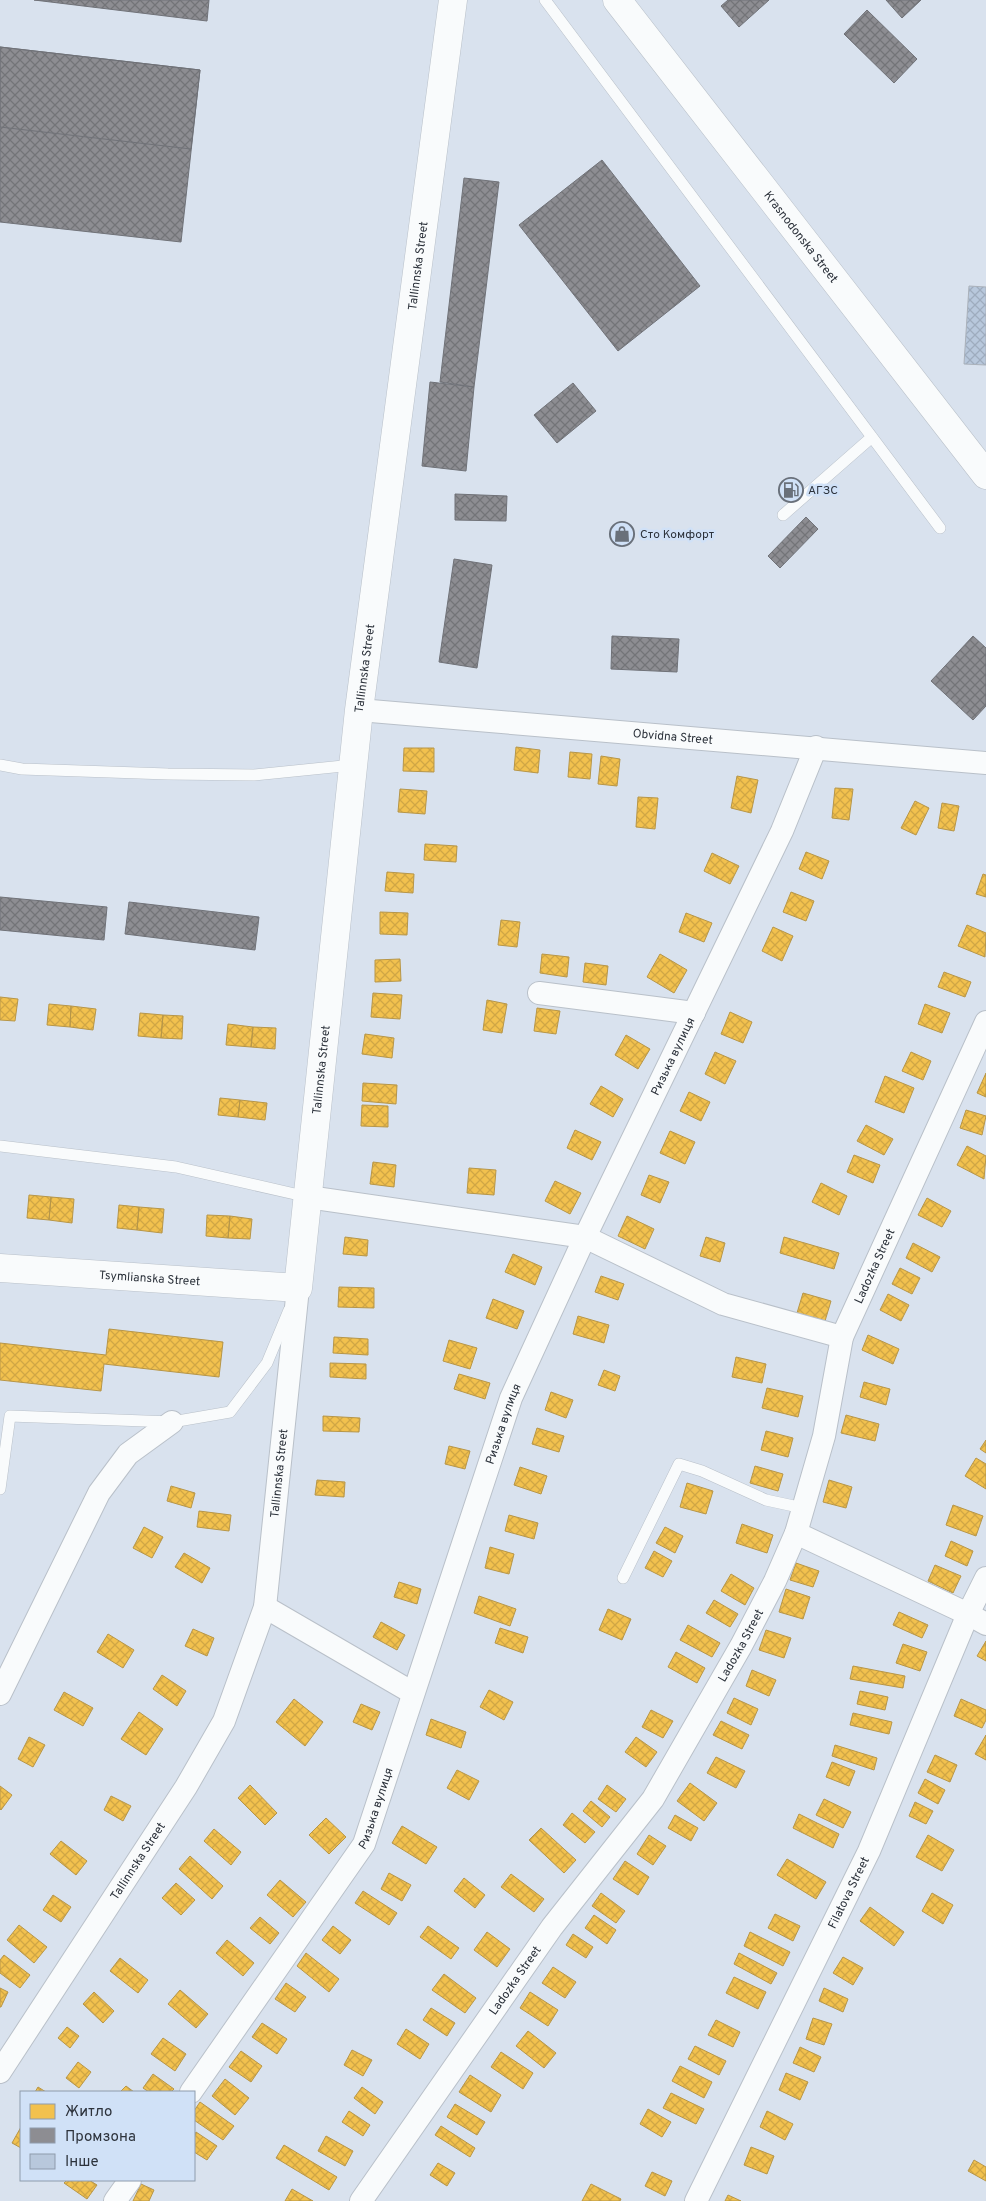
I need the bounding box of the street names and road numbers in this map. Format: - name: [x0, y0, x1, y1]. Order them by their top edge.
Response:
- street label: Krasnodonska Street: [760, 188, 841, 287]
- street label: Tallinnska Street: [405, 220, 433, 311]
- street label: Tallinnska Street: [352, 623, 379, 714]
- street label: Obvidna Street: [632, 726, 714, 749]
- street label: Ризька вулиця: [648, 1015, 699, 1098]
- street label: Tallinnska Street: [309, 1025, 335, 1115]
- street label: Ladozka Street: [851, 1226, 899, 1306]
- street label: Tsymlianska Street: [98, 1268, 201, 1290]
- street label: Ризька вулиця: [483, 1381, 526, 1467]
- street label: Tallinnska Street: [267, 1428, 292, 1519]
- street label: Ladozka Street: [715, 1607, 768, 1685]
- street label: Ризька вулиця: [356, 1766, 398, 1853]
- street label: Tallinnska Street: [107, 1820, 170, 1903]
- street label: Filatova Street: [825, 1854, 874, 1932]
- street label: Ladozka Street: [486, 1943, 545, 2019]

